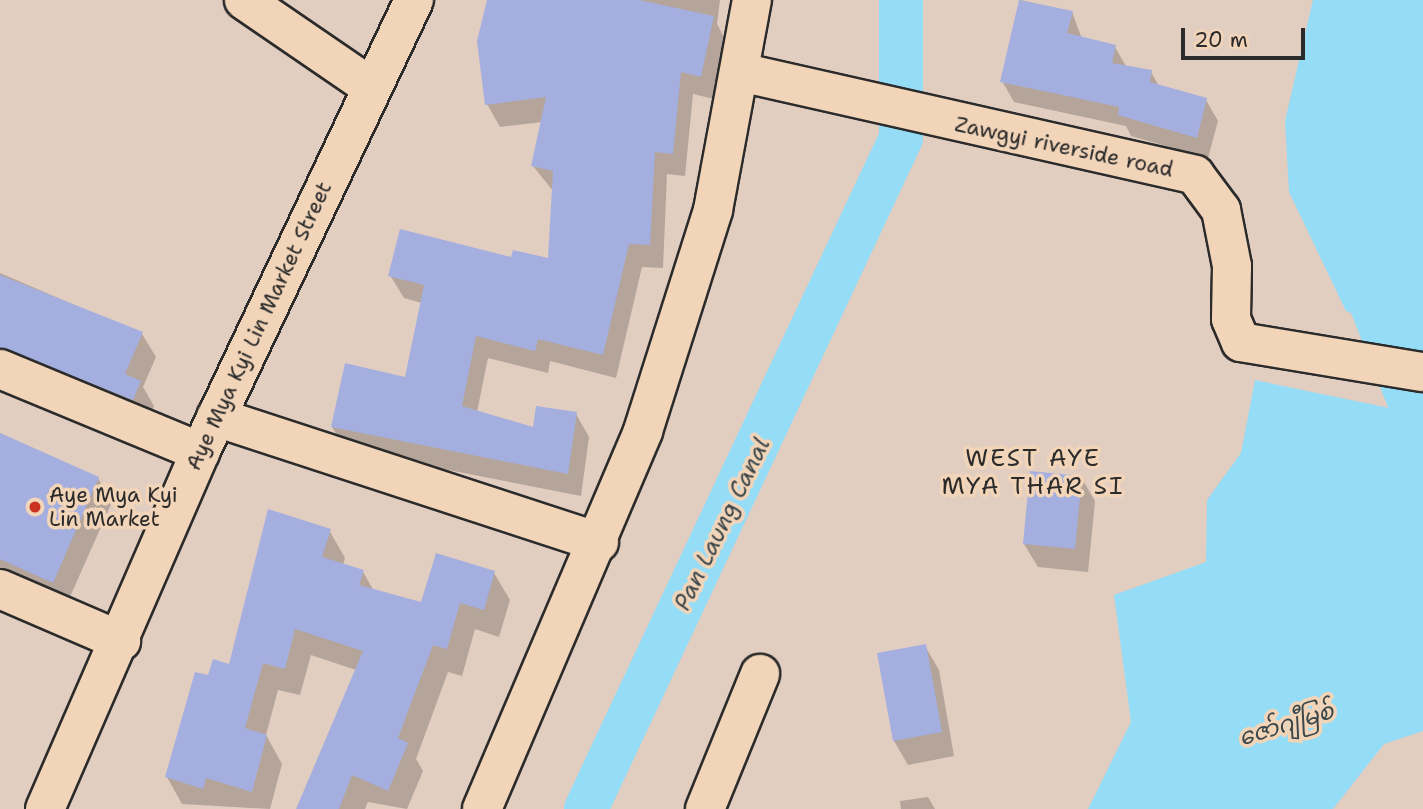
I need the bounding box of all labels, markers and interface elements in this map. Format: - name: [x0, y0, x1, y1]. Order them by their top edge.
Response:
- scale bar: [1185, 14, 1309, 58]
- text: 20 m: [1194, 26, 1248, 54]
- street label: Zawgyi riverside road: [953, 112, 1175, 182]
- street label: Aye Mya Kyi Lin Market Street: [181, 178, 337, 474]
- water label: Pan Laung Canal: [668, 433, 776, 615]
- district label: WEST AYE MYA THAR SI: [943, 445, 1123, 501]
- place label: Aye Mya Kyi Lin Market: [49, 482, 178, 532]
- marker: Aye Mya Kyi Lin Market: [27, 499, 43, 515]
- water label: ဇော်ဂျီမြစ်: [1235, 696, 1337, 752]

